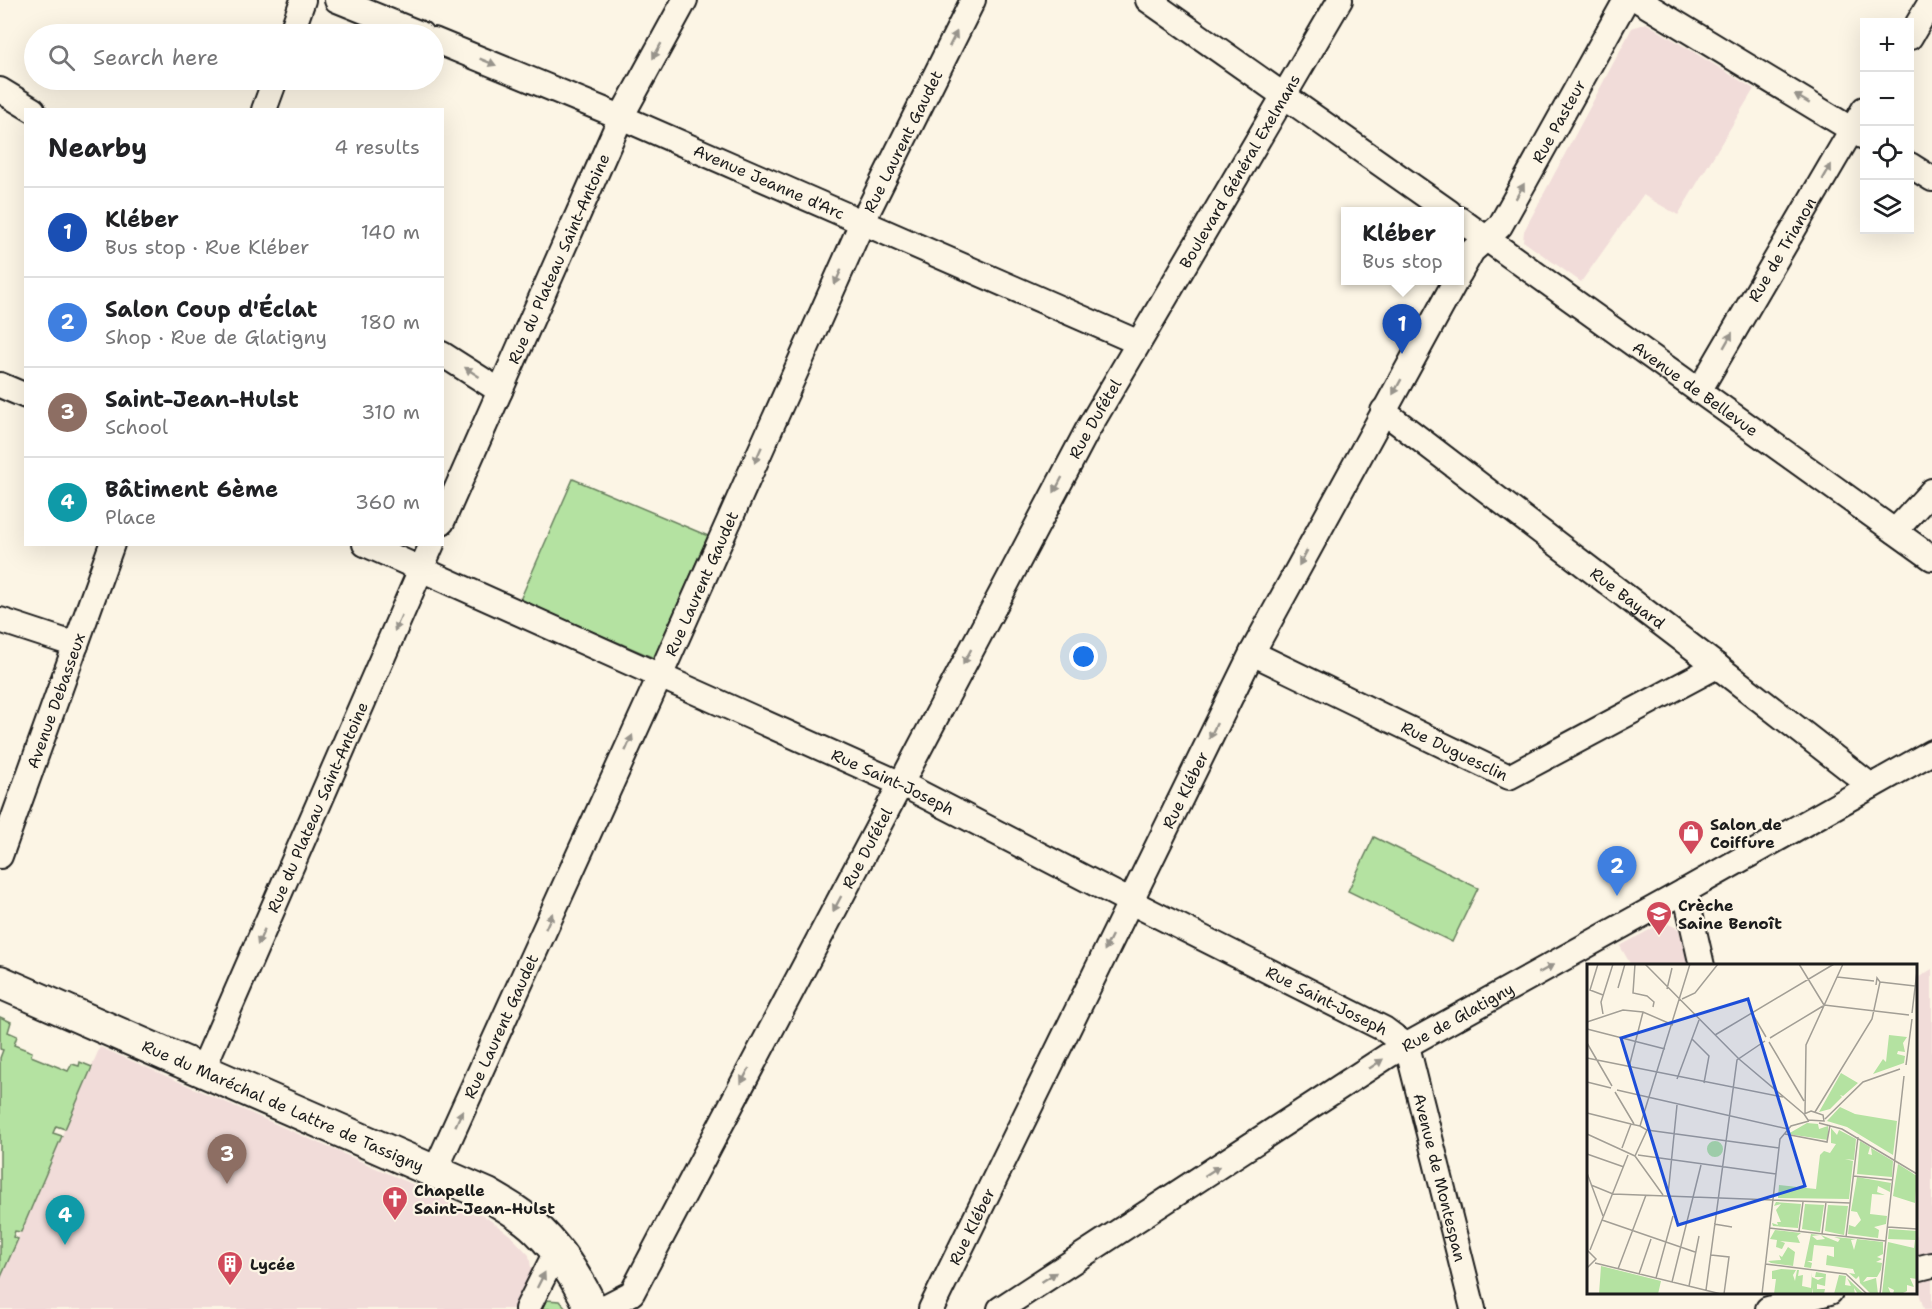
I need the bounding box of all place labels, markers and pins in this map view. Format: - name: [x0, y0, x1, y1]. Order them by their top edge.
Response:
- pin: 1: [1382, 304, 1422, 354]
- place label: Salon de Coiffure: [1710, 814, 1783, 853]
- shop icon: Salon de Coiffure: [1676, 818, 1706, 856]
- pin: 2: [1598, 846, 1636, 896]
- place label: Crèche Saine Benoît: [1678, 895, 1782, 934]
- school or university icon: Crèche Saine Benoît: [1644, 899, 1674, 937]
- pin: 3: [208, 1134, 246, 1184]
- place label: Chapelle Saint-Jean-Hulst: [414, 1180, 555, 1219]
- church icon: Chapelle Saint-Jean-Hulst: [380, 1184, 410, 1222]
- pin: 4: [46, 1196, 84, 1245]
- building icon: Lycée: [215, 1249, 245, 1287]
- place label: Lycée: [250, 1254, 296, 1275]

